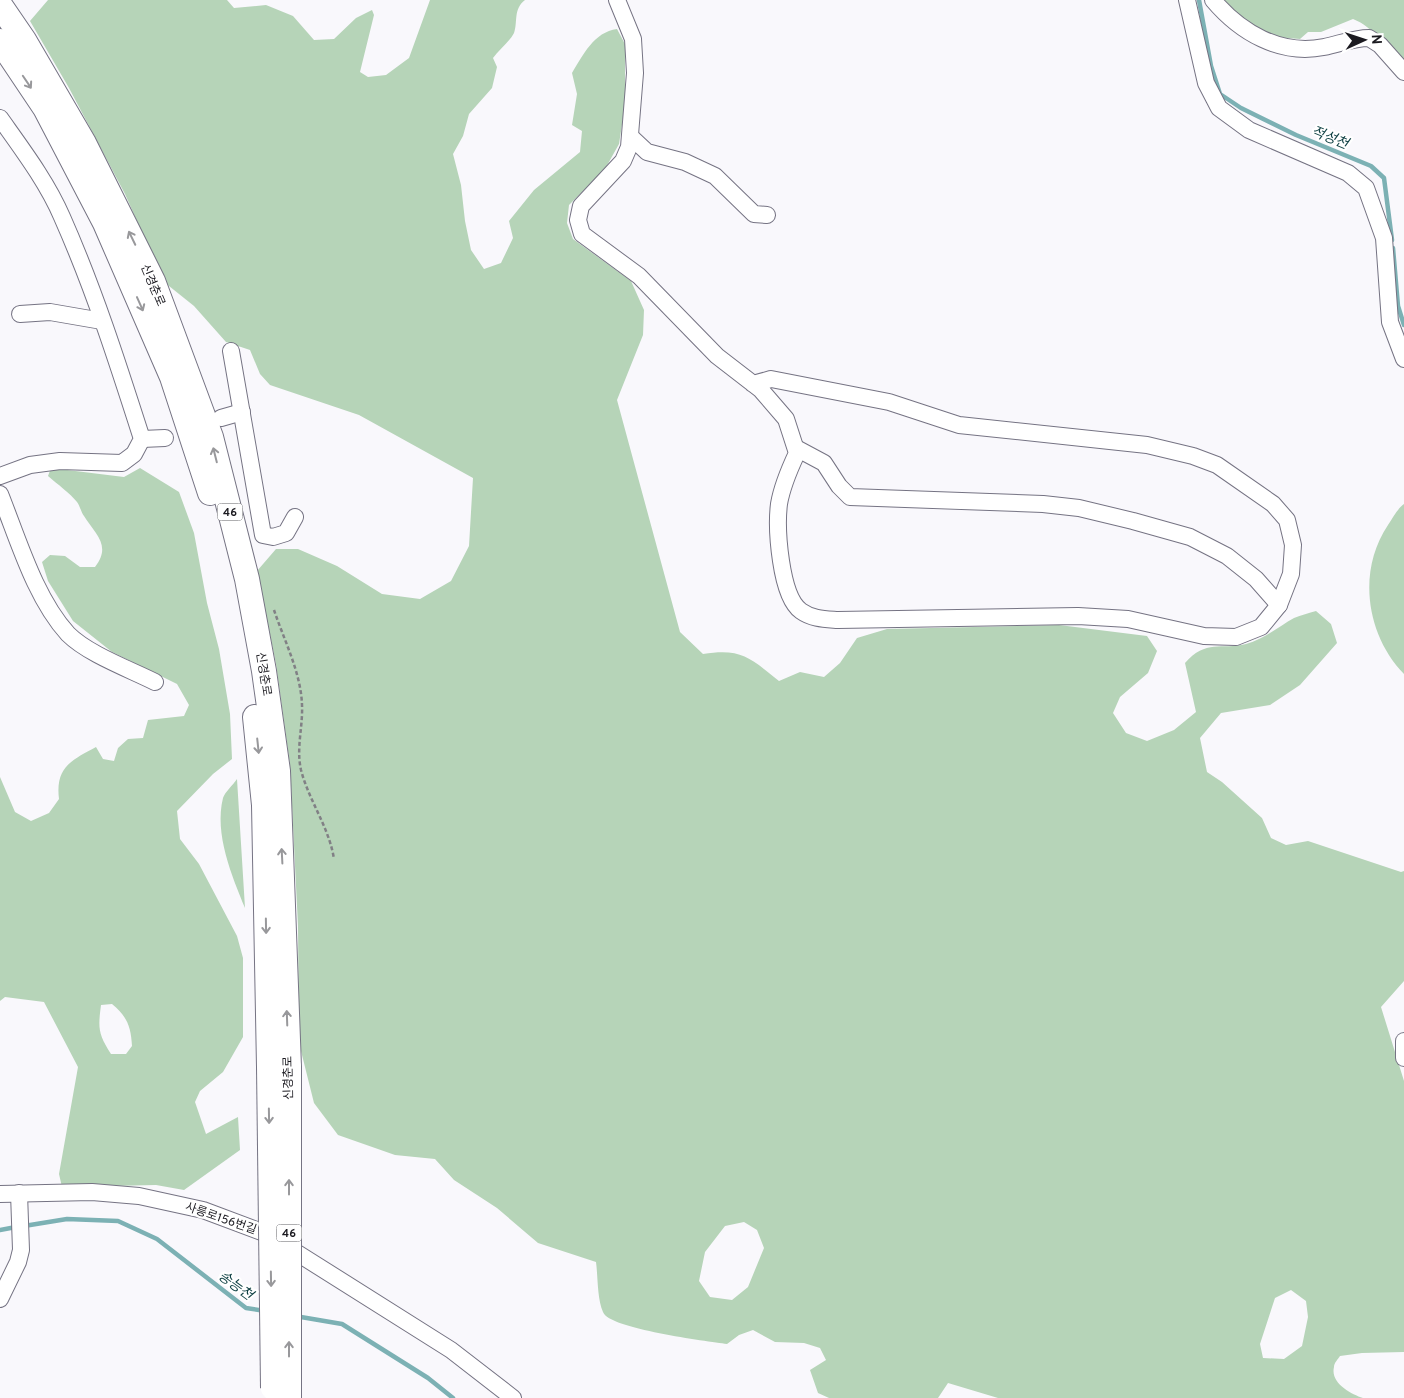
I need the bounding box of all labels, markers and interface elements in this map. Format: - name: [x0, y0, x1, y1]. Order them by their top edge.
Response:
- north arrow: [1339, 15, 1389, 65]
- text: N: [1367, 34, 1384, 45]
- one-way arrow: [22, 74, 32, 88]
- water label: 적성천: [1308, 123, 1352, 154]
- one-way arrow: [127, 231, 137, 246]
- street label: 신경춘로: [136, 262, 168, 309]
- one-way arrow: [136, 296, 146, 311]
- one-way arrow: [210, 448, 220, 464]
- road number: 46: [218, 504, 242, 520]
- street label: 신경춘로: [252, 651, 274, 697]
- one-way arrow: [253, 738, 263, 754]
- one-way arrow: [278, 848, 287, 864]
- one-way arrow: [261, 918, 271, 934]
- one-way arrow: [283, 1011, 292, 1027]
- street label: 신경춘로: [281, 1056, 297, 1100]
- one-way arrow: [264, 1108, 274, 1124]
- one-way arrow: [284, 1179, 294, 1196]
- street label: 사릉로156번길: [183, 1199, 258, 1239]
- road number: 46: [276, 1224, 302, 1242]
- water label: 송능천: [214, 1268, 257, 1305]
- one-way arrow: [266, 1270, 276, 1286]
- one-way arrow: [284, 1342, 294, 1358]

